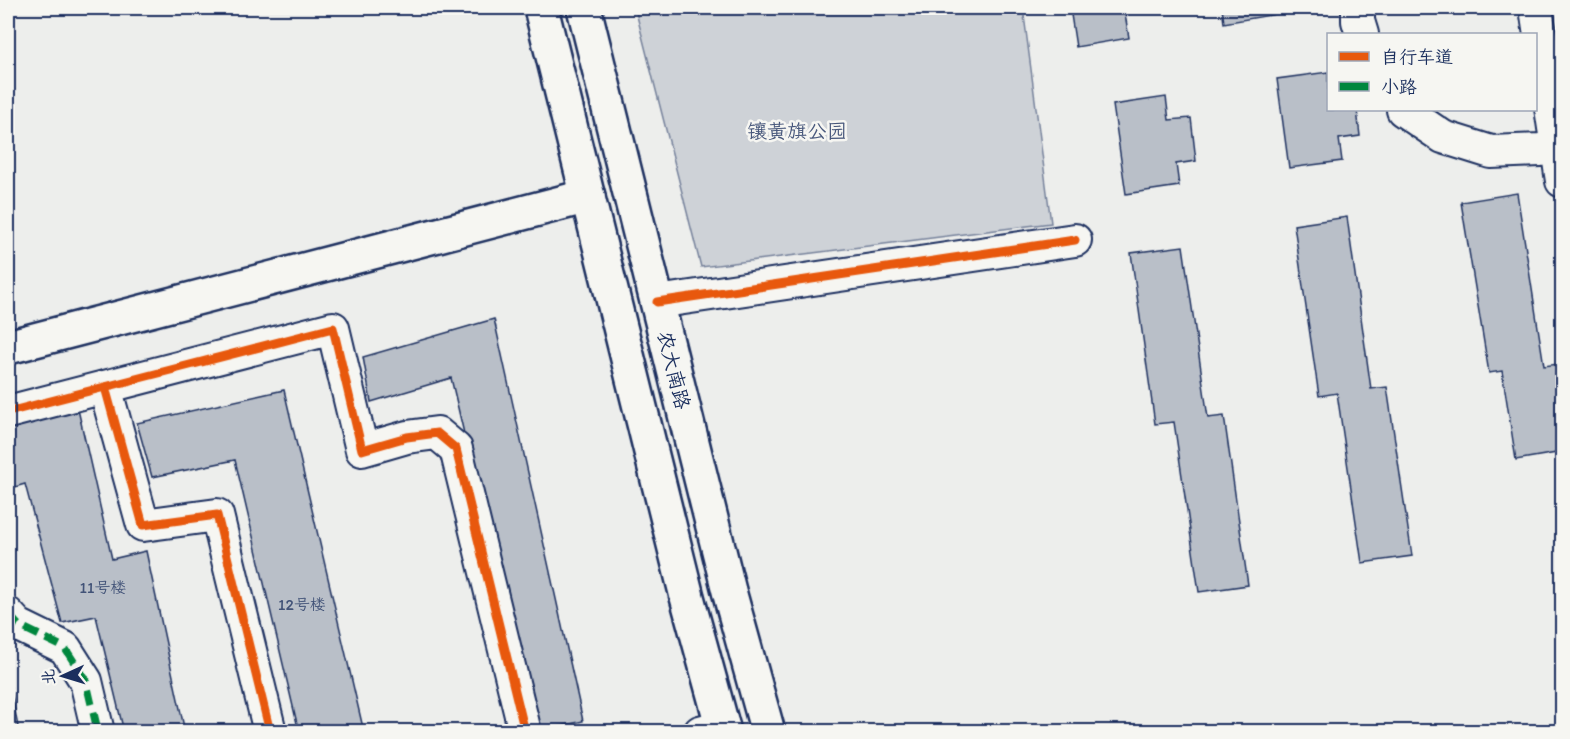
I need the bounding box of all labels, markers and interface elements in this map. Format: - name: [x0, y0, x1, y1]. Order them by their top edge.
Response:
- legend: [1327, 33, 1537, 111]
- text: 自行车道: [1381, 46, 1453, 68]
- text: 小路: [1381, 76, 1417, 98]
- park label: 镶黄旗公园: [747, 119, 847, 143]
- street label: 农大南路: [653, 328, 696, 413]
- house number: 11号楼: [80, 578, 126, 597]
- house number: 12号楼: [278, 595, 326, 614]
- north arrow: [33, 646, 93, 706]
- text: 北: [38, 668, 59, 686]

